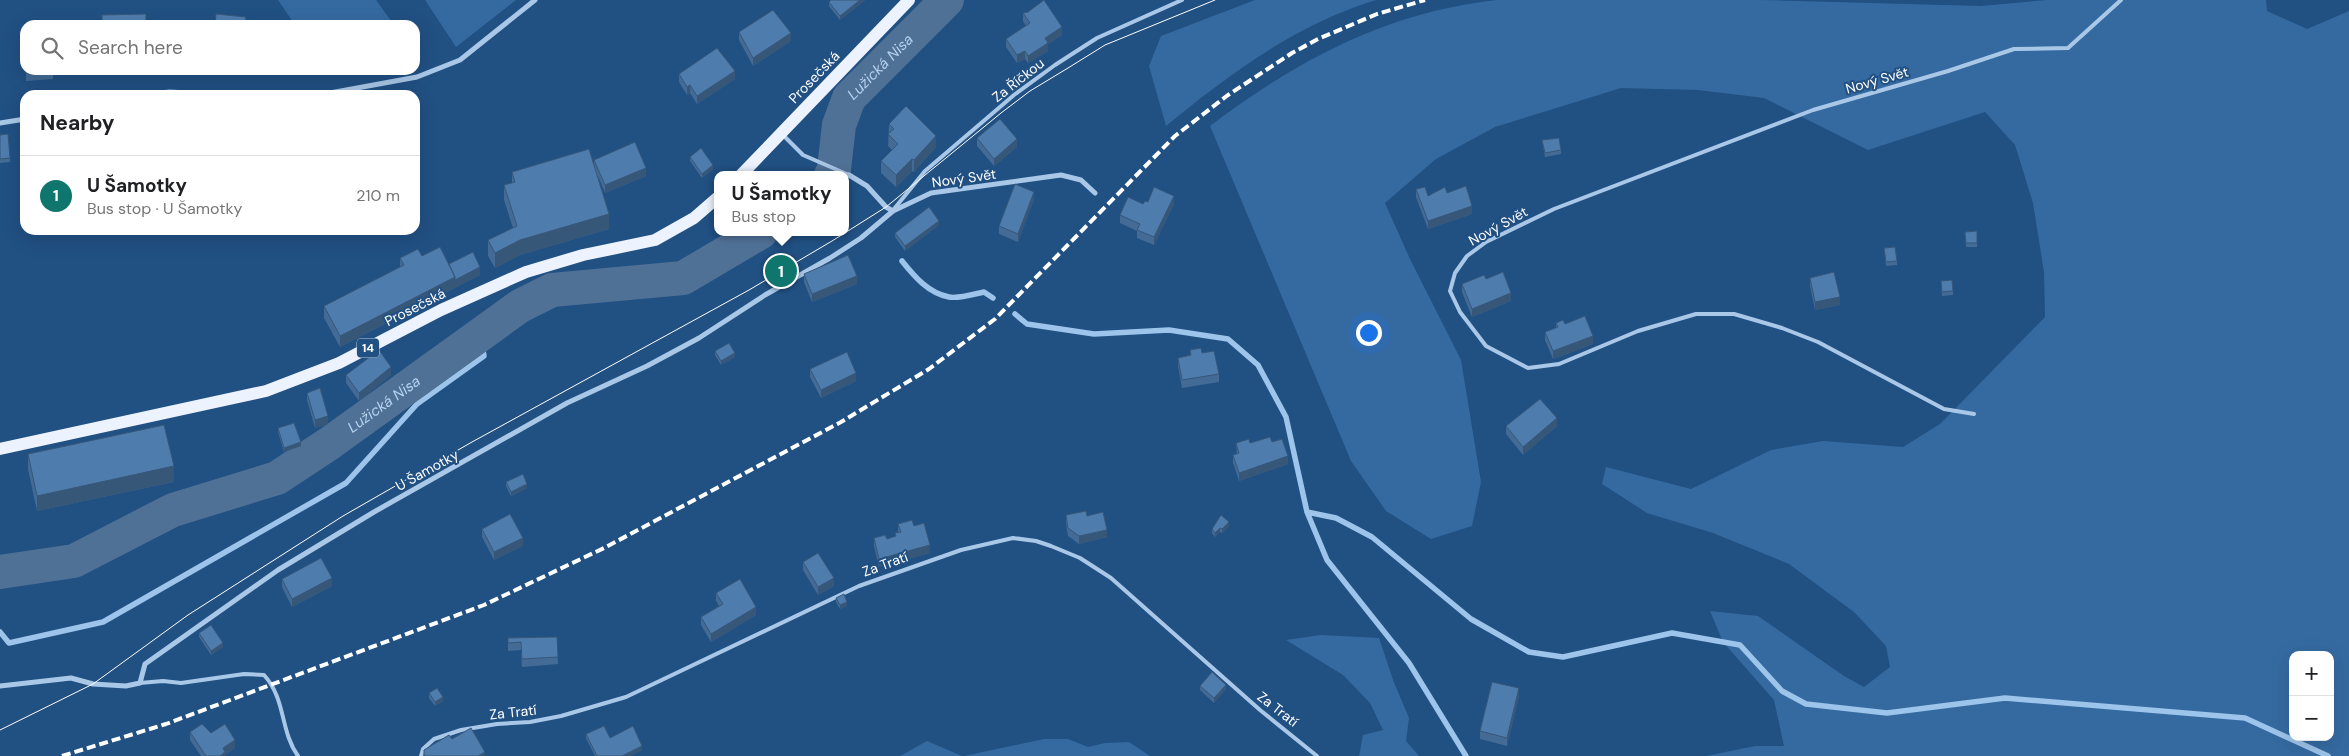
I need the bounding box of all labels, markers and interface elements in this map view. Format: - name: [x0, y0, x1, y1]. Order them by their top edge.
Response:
- search box: [20, 20, 420, 75]
- water label: Lužická Nisa: [843, 29, 918, 104]
- icon: search: [38, 34, 66, 62]
- text: Search here: [78, 35, 183, 60]
- street label: Prosečská: [785, 47, 843, 107]
- street label: Za Říčkou: [988, 54, 1048, 106]
- street label: Nový Svět: [1843, 62, 1911, 98]
- text: Nearby: [40, 109, 114, 137]
- street label: Nový Svět: [931, 165, 997, 191]
- popup: [714, 171, 849, 236]
- text: U Šamotky: [87, 173, 187, 198]
- text: U Šamotky: [732, 181, 831, 206]
- text: 1: [53, 185, 59, 206]
- text: 210 m: [356, 185, 400, 206]
- text: Bus stop · U Šamotky: [87, 198, 242, 219]
- street label: Nový Svět: [1465, 202, 1531, 250]
- text: Bus stop: [732, 206, 796, 227]
- pin: 1: [765, 252, 797, 290]
- street label: Prosečská: [382, 284, 448, 330]
- your location: [1356, 320, 1382, 346]
- road number: 14: [357, 338, 379, 358]
- water label: Lužická Nisa: [343, 371, 424, 437]
- street label: U Šamotky: [392, 445, 462, 495]
- street label: Za Tratí: [860, 547, 911, 581]
- map controls: [2289, 651, 2334, 741]
- button: +: [2289, 651, 2334, 696]
- street label: Za Tratí: [1254, 687, 1303, 731]
- button: −: [2289, 696, 2334, 741]
- street label: Za Tratí: [489, 700, 538, 723]

